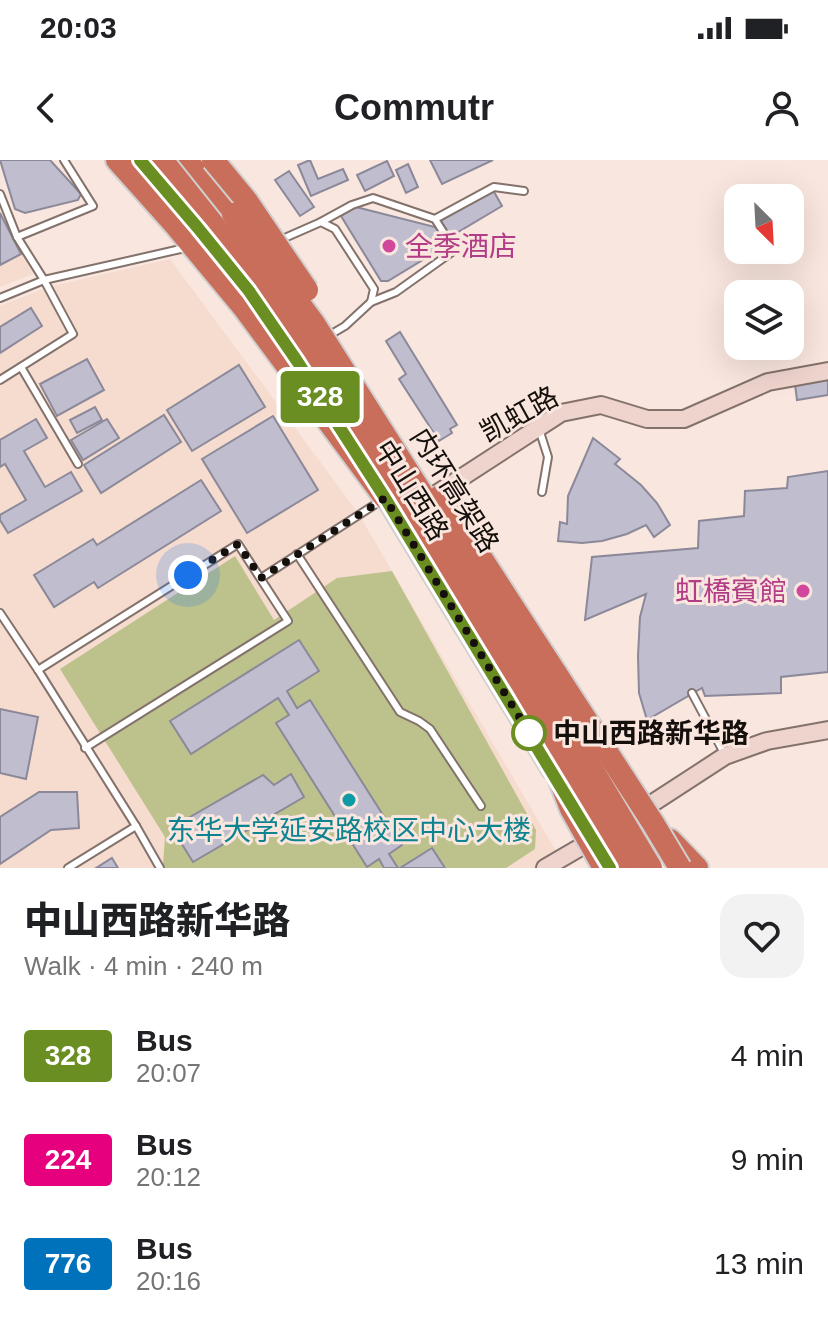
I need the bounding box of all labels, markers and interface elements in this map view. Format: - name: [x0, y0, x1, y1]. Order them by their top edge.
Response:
- text: 20:03: [40, 11, 117, 44]
- icon: back: [24, 86, 68, 130]
- icon: person: [760, 86, 804, 130]
- text: Commutr: [334, 87, 494, 128]
- north arrow: [724, 184, 804, 264]
- map controls: [724, 184, 804, 360]
- place label: 全季酒店: [405, 231, 517, 262]
- marker: 全季酒店: [380, 237, 398, 255]
- button: layers: [724, 280, 804, 360]
- line badge: 328: [274, 371, 366, 423]
- text: 328: [297, 381, 343, 412]
- street label: 凯虹路: [475, 381, 563, 448]
- street label: 内环高架路: [404, 423, 505, 558]
- street label: 中山西路: [369, 435, 454, 546]
- your location: [168, 555, 208, 595]
- place label: 虹橋賓館: [675, 576, 787, 607]
- marker: 虹橋賓館: [794, 582, 812, 600]
- marker: 中山西路新华路: [512, 716, 546, 750]
- place label: 中山西路新华路: [553, 718, 749, 749]
- marker: 东华大学延安路校区中心大楼: [340, 791, 358, 809]
- place label: 东华大学延安路校区中心大楼: [167, 815, 531, 846]
- button: heart: [720, 894, 804, 978]
- text: 中山西路新华路: [24, 900, 290, 942]
- text: Walk · 4 min · 240 m: [24, 951, 263, 981]
- text: Bus: [136, 1024, 193, 1057]
- text: 4 min: [731, 1039, 804, 1072]
- text: 328: [45, 1040, 91, 1071]
- text: 20:07: [136, 1058, 201, 1088]
- text: Bus: [136, 1128, 193, 1161]
- text: 9 min: [731, 1143, 804, 1176]
- text: 224: [45, 1144, 91, 1175]
- text: 20:12: [136, 1162, 201, 1192]
- text: Bus: [136, 1232, 193, 1265]
- text: 13 min: [714, 1247, 804, 1280]
- text: 776: [45, 1248, 91, 1279]
- text: 20:16: [136, 1266, 201, 1296]

